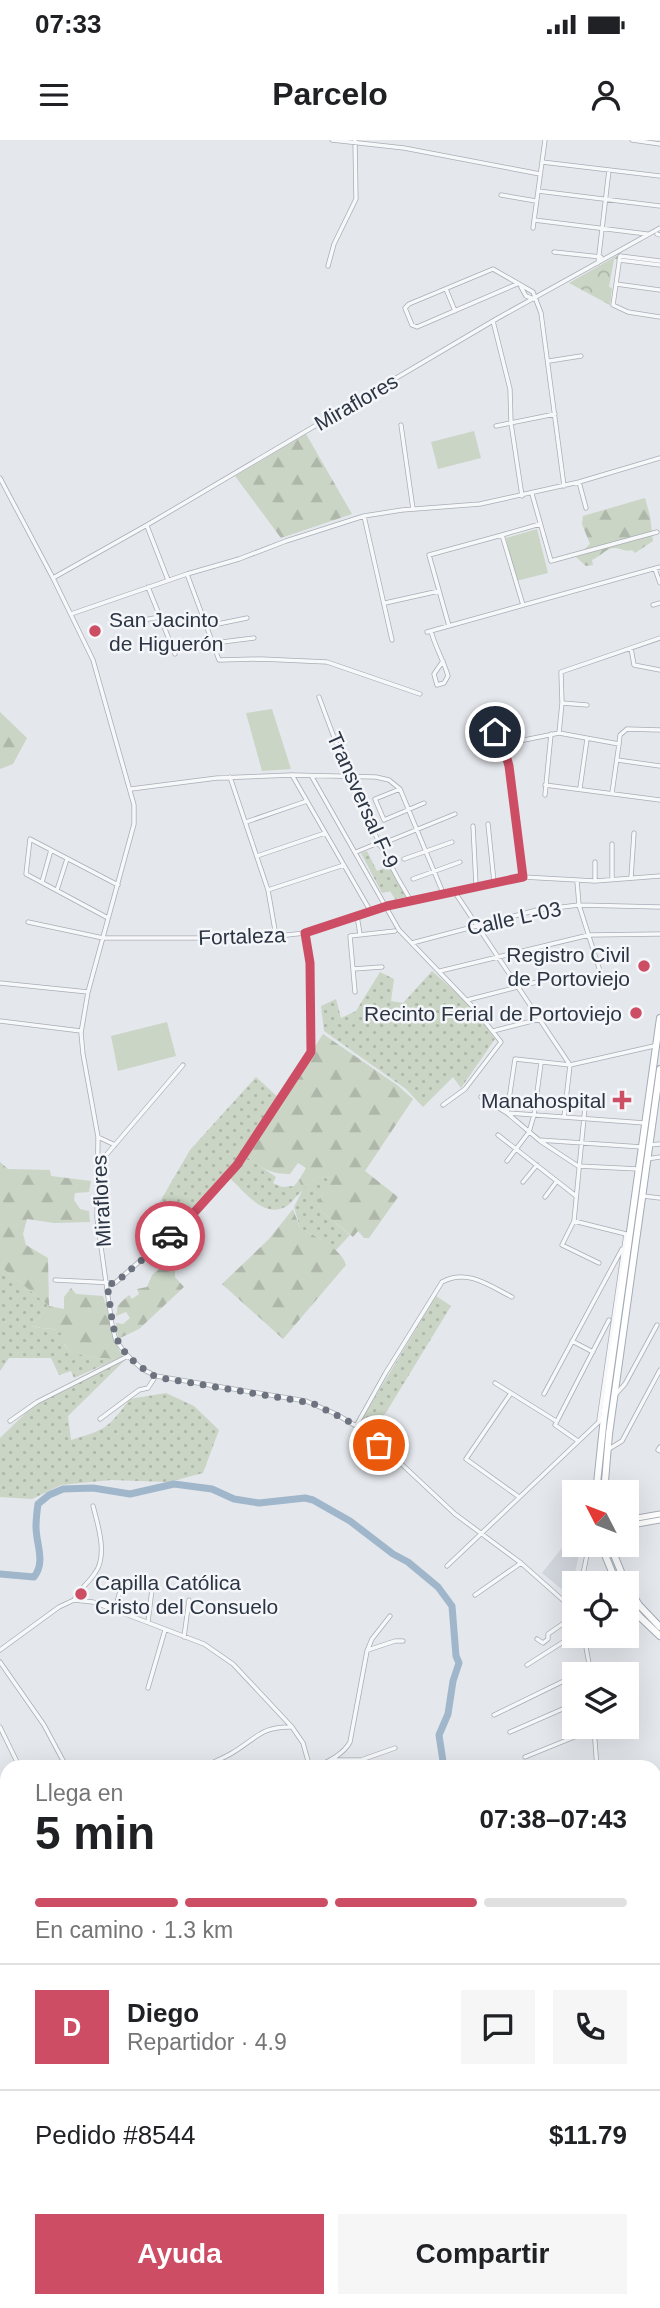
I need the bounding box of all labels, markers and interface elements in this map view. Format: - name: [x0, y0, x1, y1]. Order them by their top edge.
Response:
- text: 07:33: [35, 9, 102, 39]
- icon: menu: [35, 76, 73, 114]
- text: Parcelo: [272, 76, 388, 112]
- icon: person: [587, 76, 625, 114]
- street label: Miraflores: [310, 369, 402, 435]
- place label: San Jacinto de Higuerón: [109, 608, 223, 655]
- marker: San Jacinto de Higuerón: [87, 623, 103, 639]
- pin: [465, 702, 525, 762]
- icon: home: [476, 713, 514, 751]
- street label: Transversal F-9: [323, 729, 403, 871]
- street label: Calle L-03: [465, 897, 563, 939]
- street label: Fortaleza: [198, 923, 286, 949]
- place label: Registro Civil de Portoviejo: [506, 943, 630, 990]
- marker: Registro Civil de Portoviejo: [636, 958, 652, 974]
- place label: Recinto Ferial de Portoviejo: [364, 1002, 622, 1025]
- marker: Recinto Ferial de Portoviejo: [628, 1005, 644, 1021]
- place label: Manahospital: [481, 1089, 606, 1112]
- marker: Manahospital: [612, 1090, 632, 1110]
- street label: Miraflores: [87, 1154, 115, 1248]
- courier: [135, 1201, 205, 1271]
- icon: car: [151, 1217, 189, 1255]
- pin: [349, 1415, 409, 1475]
- icon: bag: [360, 1426, 398, 1464]
- north arrow: [562, 1480, 639, 1558]
- map controls: [562, 1480, 639, 1739]
- place label: Capilla Católica Cristo del Consuelo: [95, 1571, 278, 1618]
- button: locate: [562, 1571, 639, 1648]
- marker: Capilla Católica Cristo del Consuelo: [73, 1586, 89, 1602]
- button: layers: [562, 1662, 639, 1739]
- text: Llega en: [35, 1780, 123, 1806]
- text: 07:38–07:43: [480, 1804, 627, 1834]
- text: 5 min: [35, 1807, 155, 1859]
- text: En camino · 1.3 km: [35, 1917, 233, 1943]
- button: chat: [461, 1990, 535, 2064]
- button: phone: [553, 1990, 627, 2064]
- text: Diego: [127, 1998, 199, 2028]
- text: D: [63, 2012, 81, 2042]
- text: Repartidor · 4.9: [127, 2029, 287, 2055]
- text: Pedido #8544: [35, 2120, 195, 2150]
- text: $11.79: [549, 2120, 627, 2150]
- button: Ayuda: [35, 2214, 324, 2294]
- button: Compartir: [338, 2214, 627, 2294]

